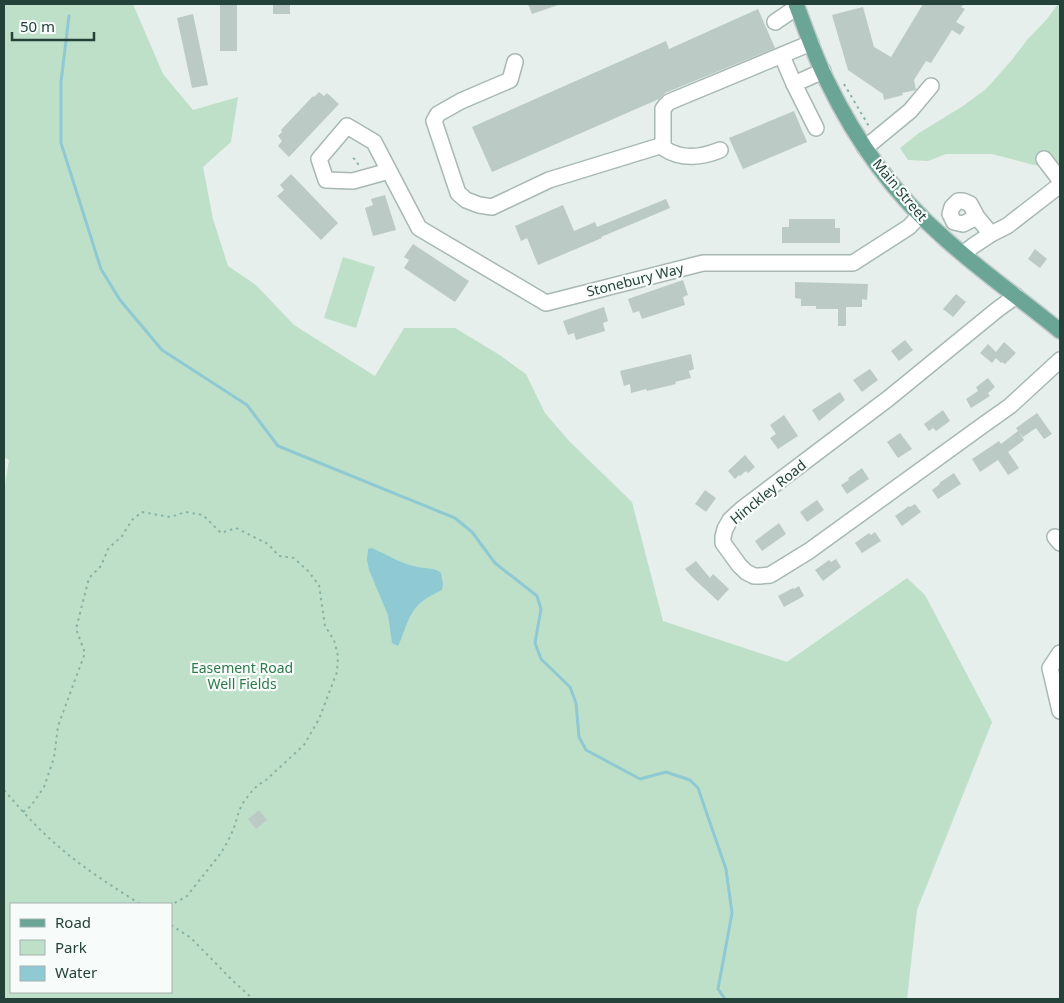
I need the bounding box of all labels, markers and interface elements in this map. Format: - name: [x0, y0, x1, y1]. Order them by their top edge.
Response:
- scale bar: [12, 10, 95, 42]
- text: 50 m: [20, 16, 55, 36]
- street label: Main Street: [869, 155, 932, 225]
- street label: Stonebury Way: [584, 258, 686, 301]
- street label: Hinckley Road: [726, 455, 810, 528]
- park label: Easement Road Well Fields: [191, 658, 293, 693]
- legend: [10, 903, 172, 993]
- text: Road: [55, 912, 91, 932]
- text: Park: [55, 937, 87, 957]
- text: Water: [55, 962, 97, 982]

